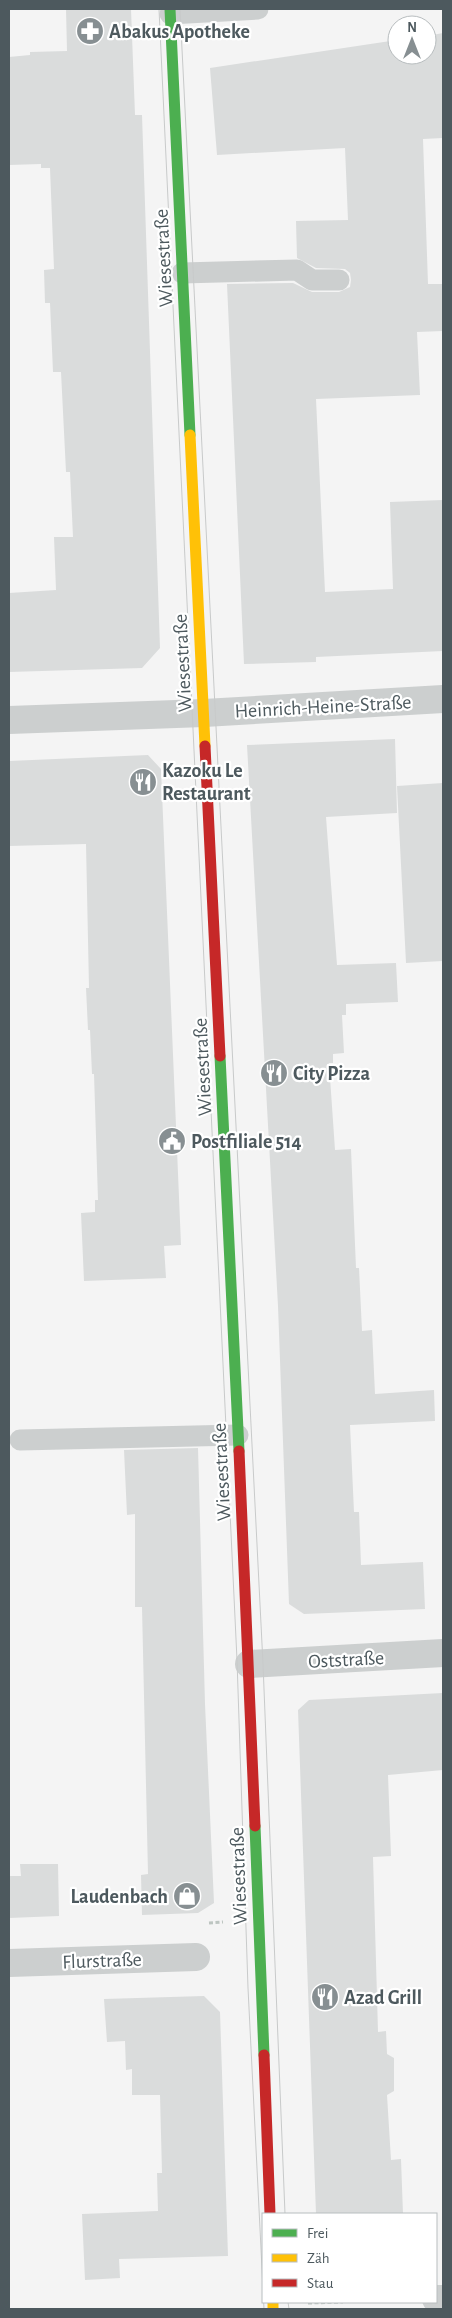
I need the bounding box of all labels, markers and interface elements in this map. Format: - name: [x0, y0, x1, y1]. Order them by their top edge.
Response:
- north arrow: [387, 15, 437, 65]
- pharmacy icon: Abakus Apotheke: [75, 16, 105, 46]
- text: N: [407, 21, 417, 35]
- place label: Abakus Apotheke: [109, 22, 250, 42]
- street label: Wiesestraße: [151, 208, 177, 307]
- street label: Wiesestraße: [170, 613, 196, 712]
- street label: Heinrich-Heine-Straße: [234, 692, 412, 722]
- place label: Kazoku Le Restaurant: [162, 761, 251, 804]
- restaurant icon: Kazoku Le Restaurant: [128, 767, 158, 797]
- street label: Wiesestraße: [190, 1017, 216, 1116]
- restaurant icon: City Pizza: [259, 1058, 289, 1088]
- place label: City Pizza: [293, 1064, 371, 1084]
- public building icon: Postfiliale 514: [157, 1126, 187, 1156]
- place label: Postfiliale 514: [191, 1132, 301, 1152]
- street label: Wiesestraße: [209, 1422, 235, 1521]
- street label: Oststraße: [308, 1648, 385, 1672]
- street label: Wiesestraße: [227, 1827, 251, 1925]
- shop icon: Laudenbach: [172, 1881, 202, 1911]
- place label: Laudenbach: [70, 1887, 168, 1907]
- street label: Flurstraße: [62, 1950, 142, 1972]
- restaurant icon: Azad Grill: [310, 1982, 340, 2012]
- place label: Azad Grill: [344, 1988, 422, 2008]
- legend: [262, 2213, 437, 2303]
- text: Frei: [307, 2226, 328, 2241]
- text: Zäh: [307, 2251, 330, 2266]
- text: Stau: [307, 2276, 334, 2291]

